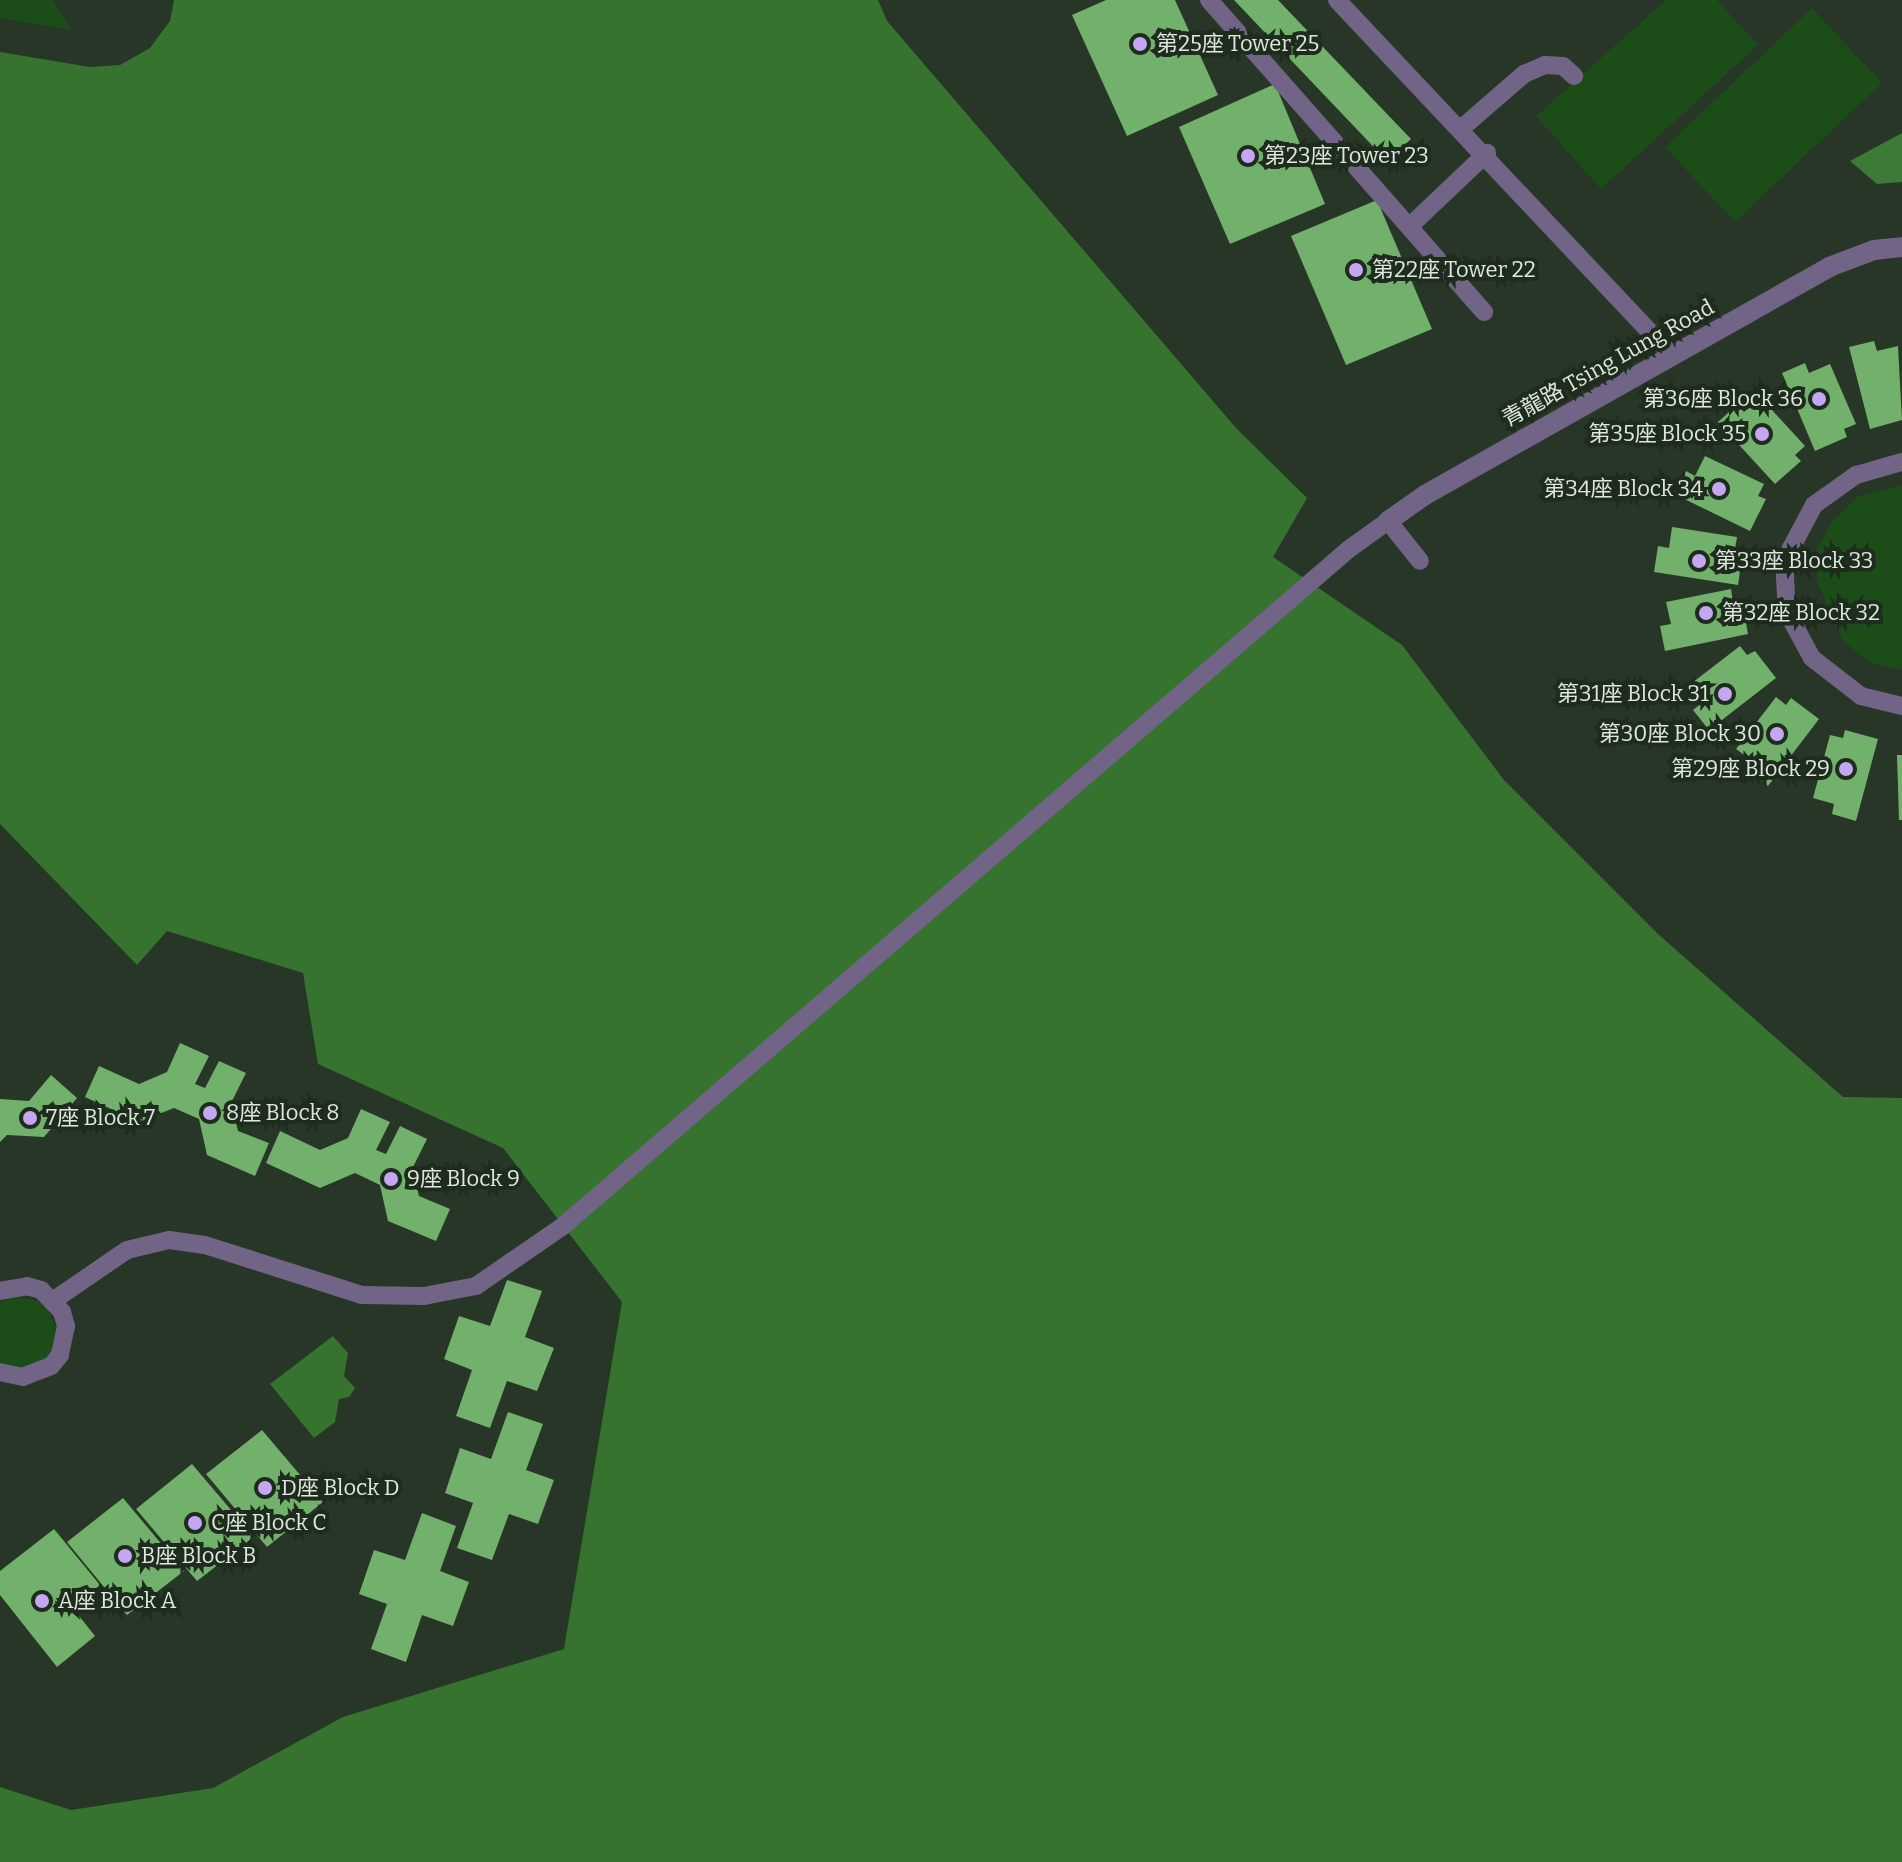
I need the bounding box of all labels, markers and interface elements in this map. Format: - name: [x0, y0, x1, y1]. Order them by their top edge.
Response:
- place label: 第25座 Tower 25: [1156, 31, 1319, 57]
- marker: 第25座 Tower 25: [1131, 35, 1149, 53]
- place label: 第23座 Tower 23: [1264, 143, 1429, 169]
- marker: 第23座 Tower 23: [1239, 147, 1257, 165]
- place label: 第22座 Tower 22: [1372, 257, 1536, 283]
- marker: 第22座 Tower 22: [1347, 261, 1365, 279]
- street label: 青龍路 Tsing Lung Road: [1498, 294, 1718, 432]
- place label: 第36座 Block 36: [1643, 386, 1803, 412]
- marker: 第36座 Block 36: [1810, 390, 1828, 408]
- place label: 第35座 Block 35: [1588, 421, 1746, 447]
- marker: 第35座 Block 35: [1753, 425, 1771, 443]
- place label: 第34座 Block 34: [1543, 476, 1703, 502]
- marker: 第34座 Block 34: [1710, 480, 1728, 498]
- place label: 第33座 Block 33: [1715, 548, 1873, 574]
- marker: 第33座 Block 33: [1690, 552, 1708, 570]
- place label: 第32座 Block 32: [1722, 600, 1880, 626]
- marker: 第32座 Block 32: [1697, 604, 1715, 622]
- place label: 第31座 Block 31: [1557, 681, 1709, 707]
- marker: 第31座 Block 31: [1716, 685, 1734, 703]
- place label: 第30座 Block 30: [1599, 721, 1761, 747]
- marker: 第30座 Block 30: [1768, 725, 1786, 743]
- place label: 第29座 Block 29: [1671, 756, 1830, 782]
- marker: 第29座 Block 29: [1837, 760, 1855, 778]
- place label: 8座 Block 8: [226, 1100, 339, 1126]
- marker: 8座 Block 8: [201, 1104, 219, 1122]
- place label: 7座 Block 7: [46, 1105, 155, 1131]
- marker: 7座 Block 7: [21, 1109, 39, 1127]
- place label: 9座 Block 9: [407, 1166, 520, 1192]
- marker: 9座 Block 9: [382, 1170, 400, 1188]
- place label: D座 Block D: [281, 1475, 400, 1501]
- marker: D座 Block D: [256, 1479, 274, 1497]
- place label: C座 Block C: [211, 1510, 326, 1536]
- marker: C座 Block C: [186, 1514, 204, 1532]
- place label: B座 Block B: [141, 1543, 256, 1569]
- marker: B座 Block B: [116, 1547, 134, 1565]
- place label: A座 Block A: [58, 1588, 176, 1614]
- marker: A座 Block A: [33, 1592, 51, 1610]

